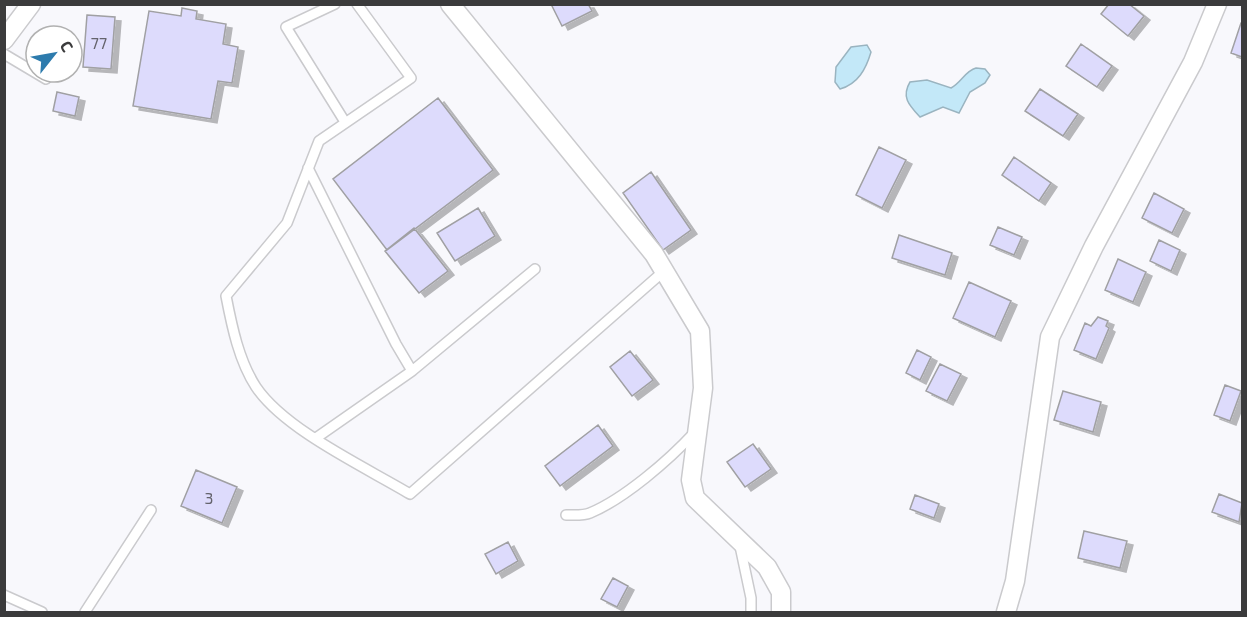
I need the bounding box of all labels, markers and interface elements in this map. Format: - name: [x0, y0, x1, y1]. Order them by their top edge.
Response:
- north arrow: [24, 24, 84, 84]
- house number: 77: [91, 33, 107, 52]
- text: С: [57, 37, 78, 55]
- house number: 3: [205, 488, 213, 507]

